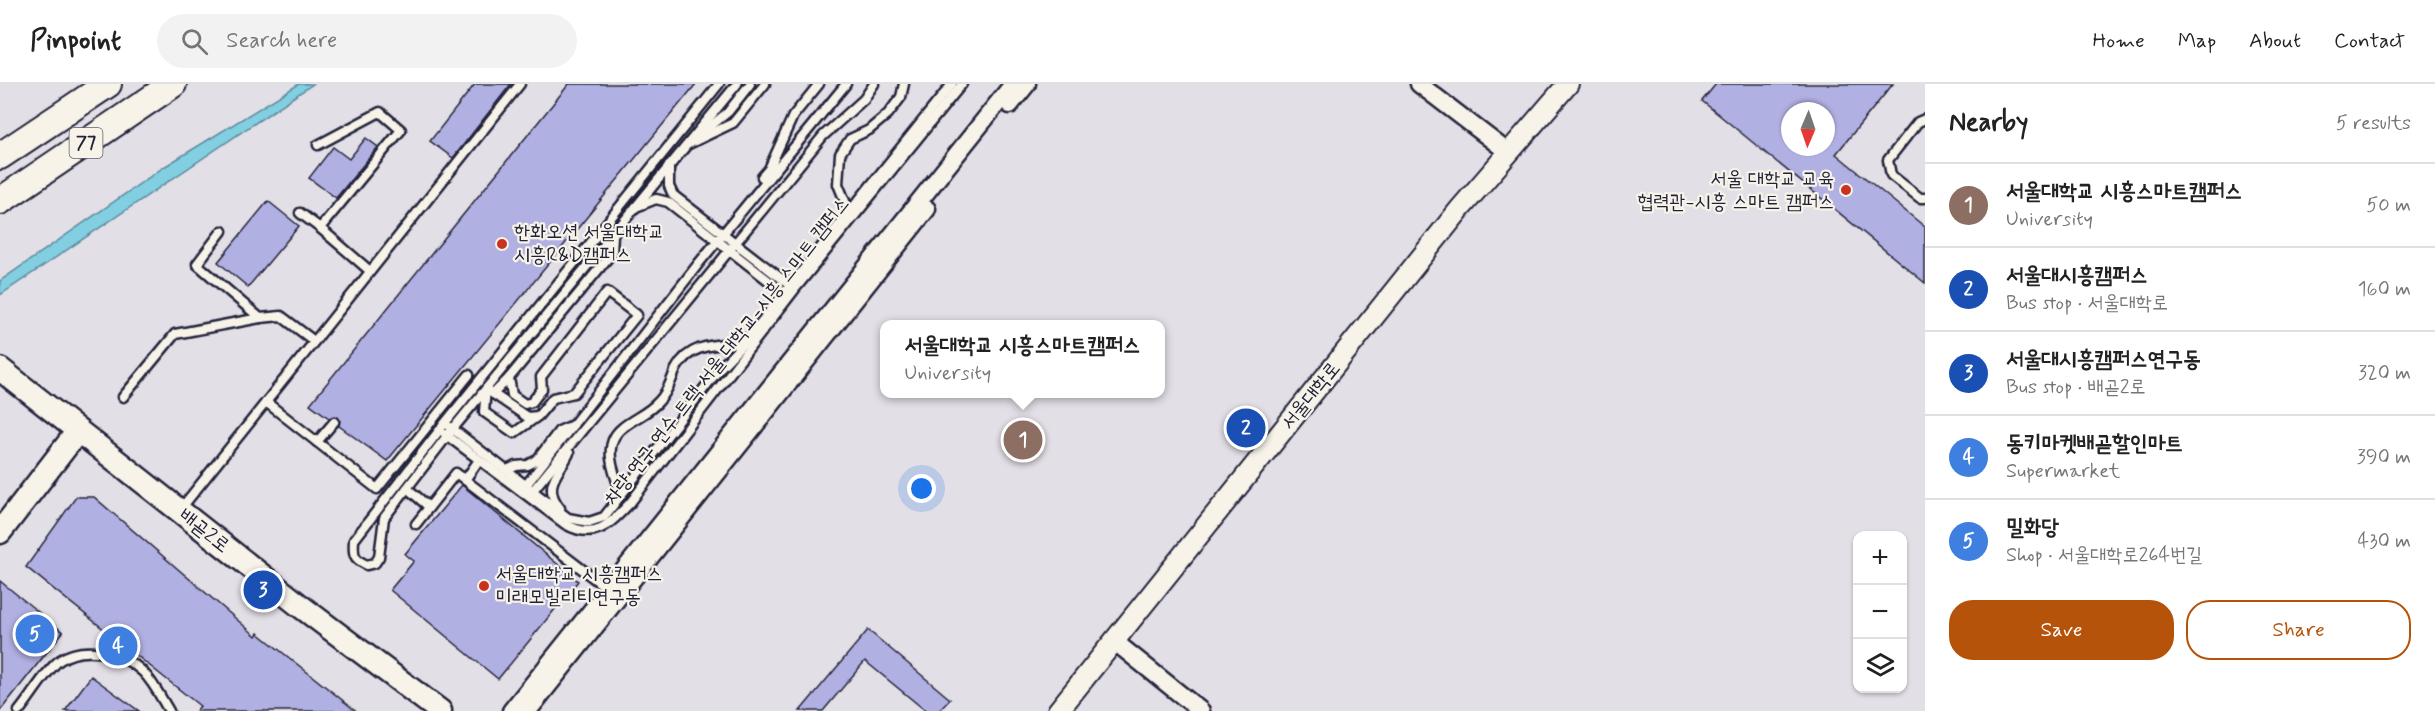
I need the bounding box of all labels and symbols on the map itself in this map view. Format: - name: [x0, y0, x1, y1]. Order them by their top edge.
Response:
- north arrow: [1781, 102, 1835, 156]
- road number: 77: [70, 128, 103, 158]
- place label: 서울 대학교 교육 협력관-시흥 스마트 캠퍼스: [1637, 166, 1834, 216]
- marker: 서울 대학교 교육 협력관-시흥 스마트 캠퍼스: [1839, 183, 1853, 197]
- street label: 차량 연구 연수 트랙 서울 대학교-시흥 스마트 캠퍼스: [598, 191, 856, 511]
- place label: 한화오션 서울대학교 시흥R&D캠퍼스: [514, 219, 664, 269]
- marker: 한화오션 서울대학교 시흥R&D캠퍼스: [495, 237, 509, 251]
- street label: 서울대학로: [1275, 356, 1347, 436]
- pin: 2: [1226, 406, 1266, 450]
- pin: 1: [1004, 418, 1042, 462]
- your location: [907, 474, 936, 503]
- street label: 배곧2로: [173, 502, 235, 560]
- place label: 서울대학교 시흥캠퍼스 미래모빌리티연구동: [496, 561, 662, 611]
- pin: 3: [244, 568, 282, 612]
- marker: 서울대학교 시흥캠퍼스 미래모빌리티연구동: [477, 579, 491, 593]
- pin: 5: [15, 612, 54, 656]
- pin: 4: [98, 624, 138, 668]

